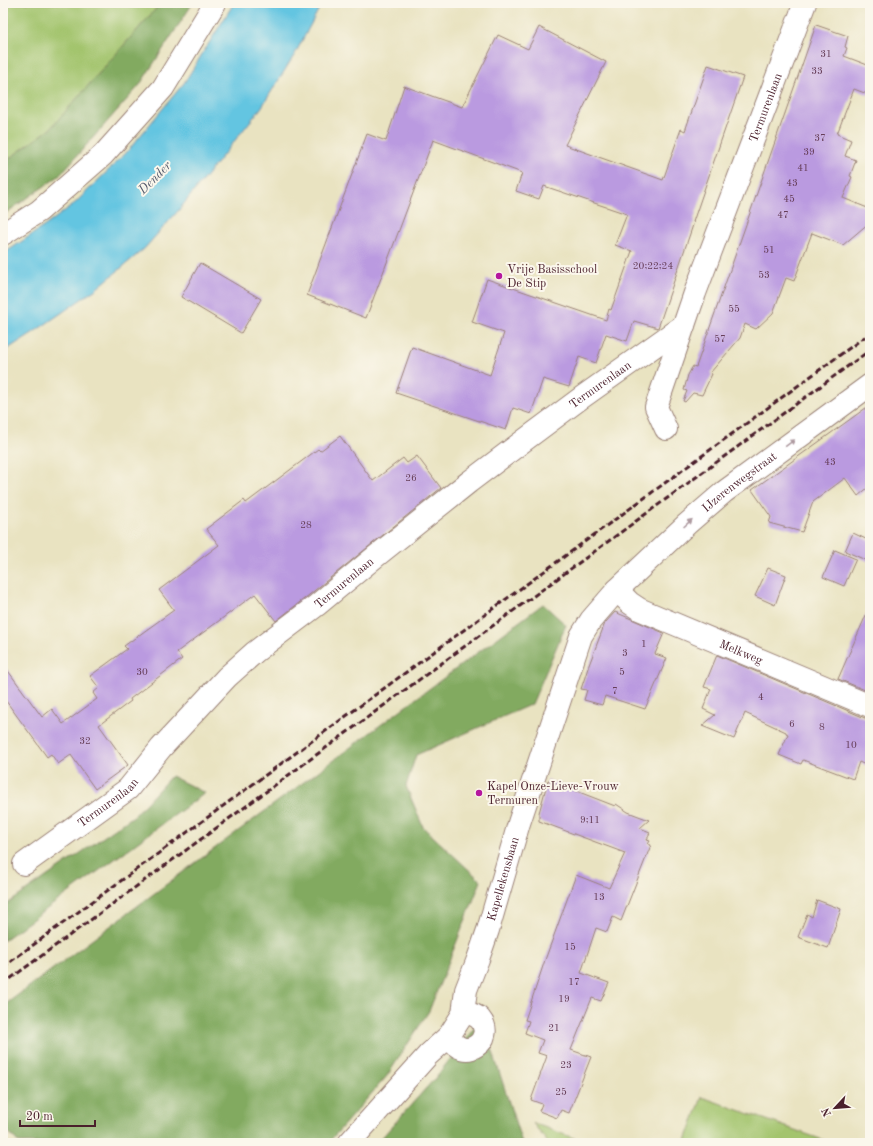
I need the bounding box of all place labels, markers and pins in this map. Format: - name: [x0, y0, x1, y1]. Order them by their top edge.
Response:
- place label: Vrije Basisschool De Stip: [507, 264, 597, 290]
- marker: Vrije Basisschool De Stip: [494, 271, 504, 281]
- place label: Kapel Onze-Lieve-Vrouw Termuren: [487, 781, 620, 807]
- marker: Kapel Onze-Lieve-Vrouw Termuren: [474, 788, 484, 798]

